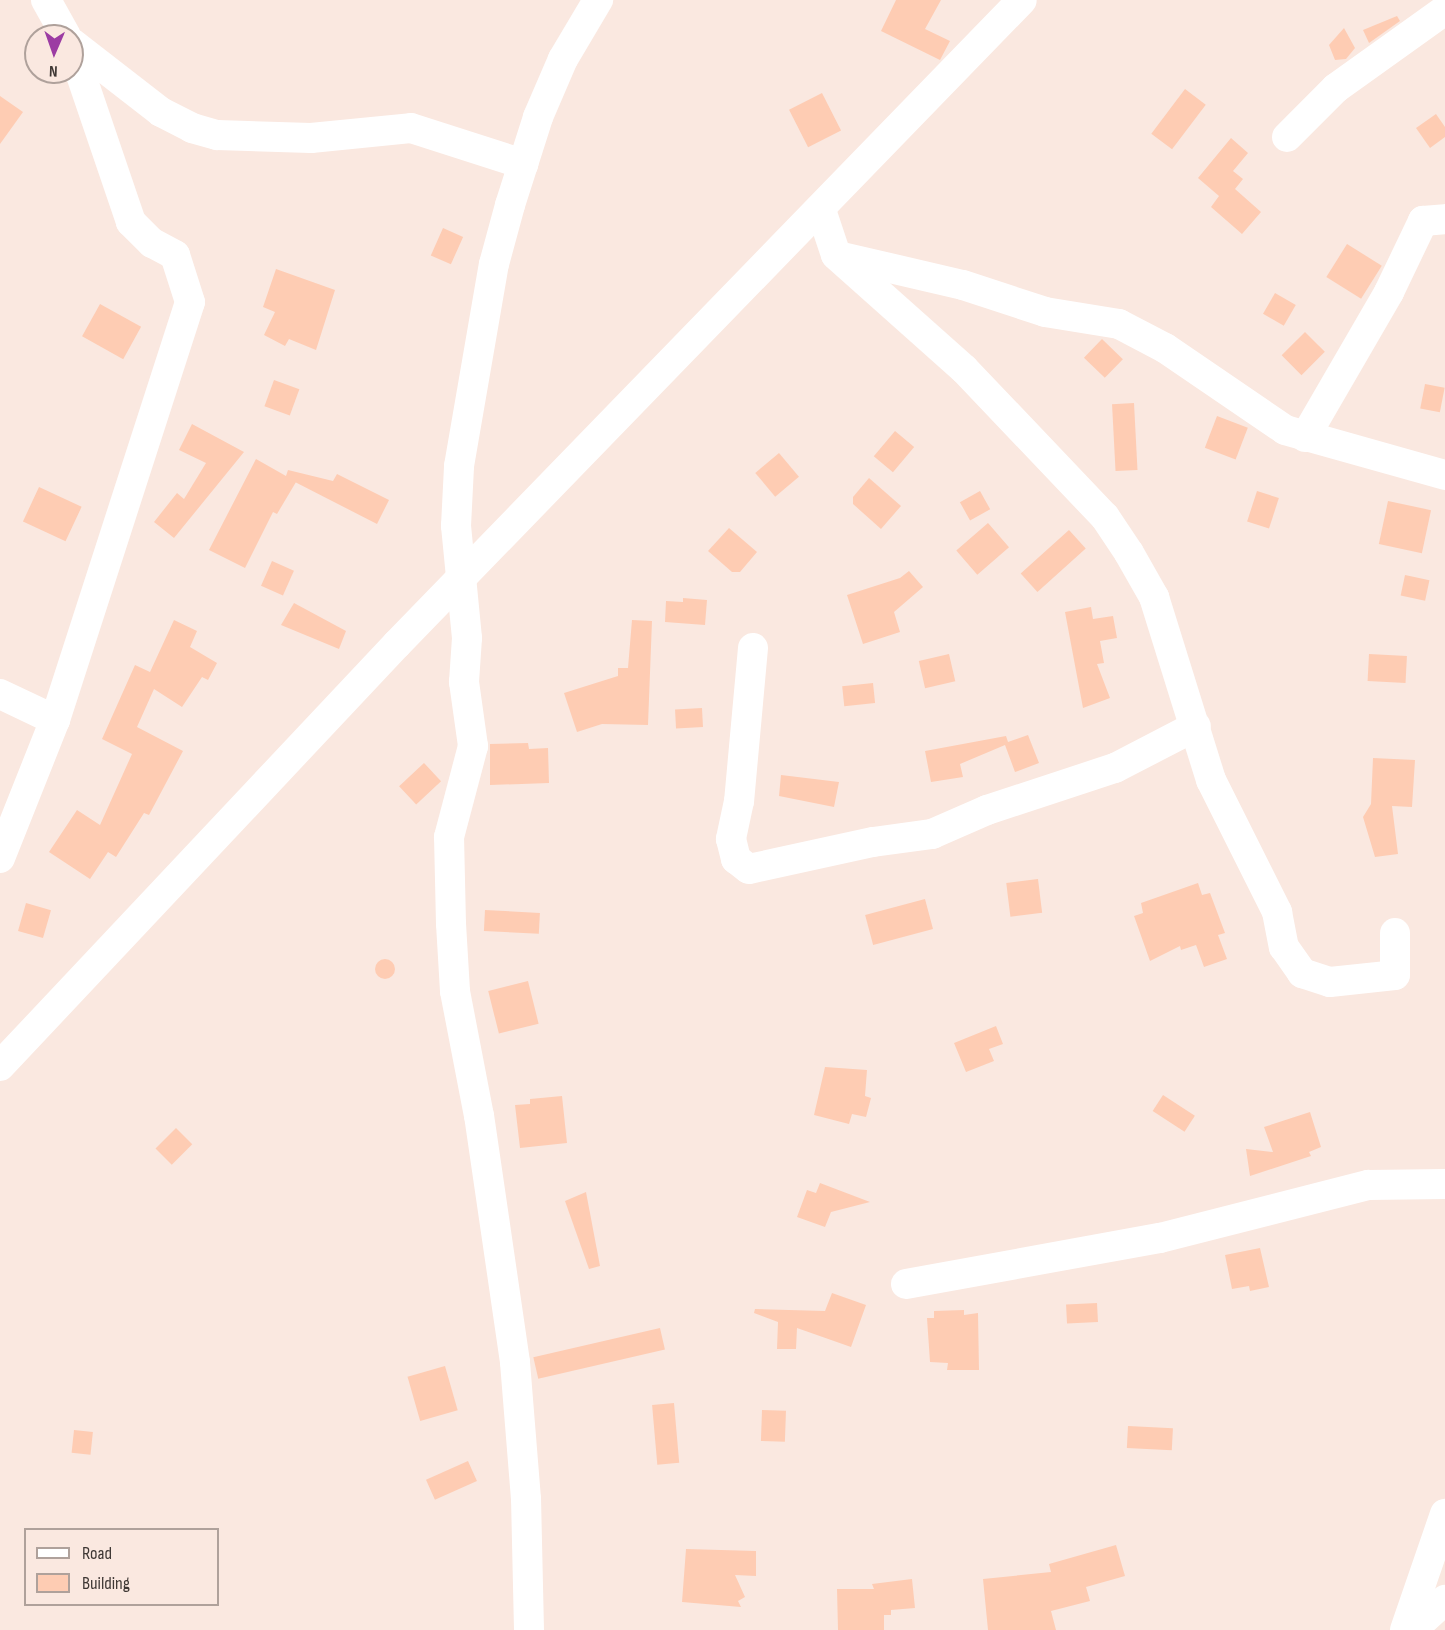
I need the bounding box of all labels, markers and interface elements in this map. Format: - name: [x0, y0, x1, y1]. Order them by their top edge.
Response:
- north arrow: [24, 24, 84, 84]
- text: N: [49, 61, 58, 80]
- legend: [24, 1528, 219, 1606]
- text: Road: [82, 1543, 112, 1564]
- text: Building: [82, 1573, 130, 1594]

